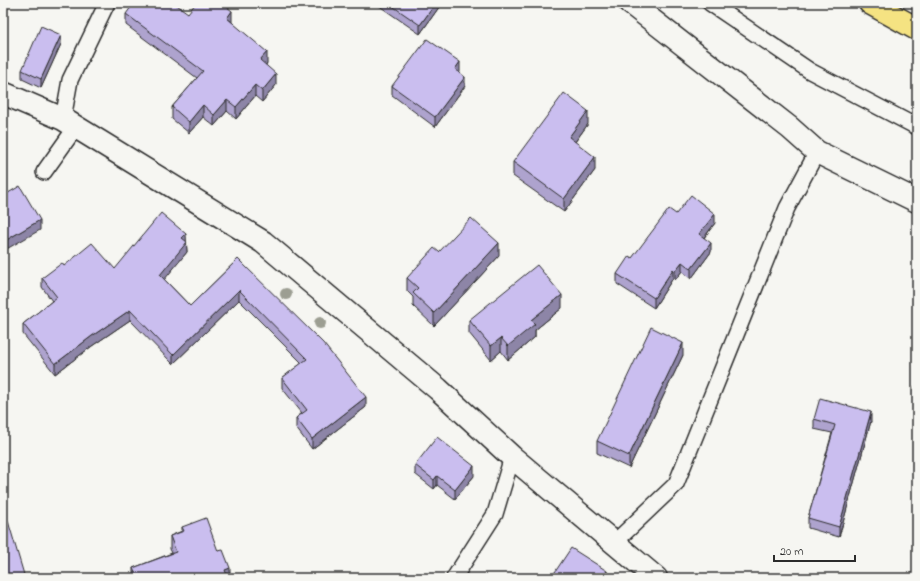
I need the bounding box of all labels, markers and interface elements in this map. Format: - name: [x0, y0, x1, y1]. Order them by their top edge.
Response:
- scale bar: [774, 537, 855, 563]
- text: 20 m: [780, 543, 803, 561]

